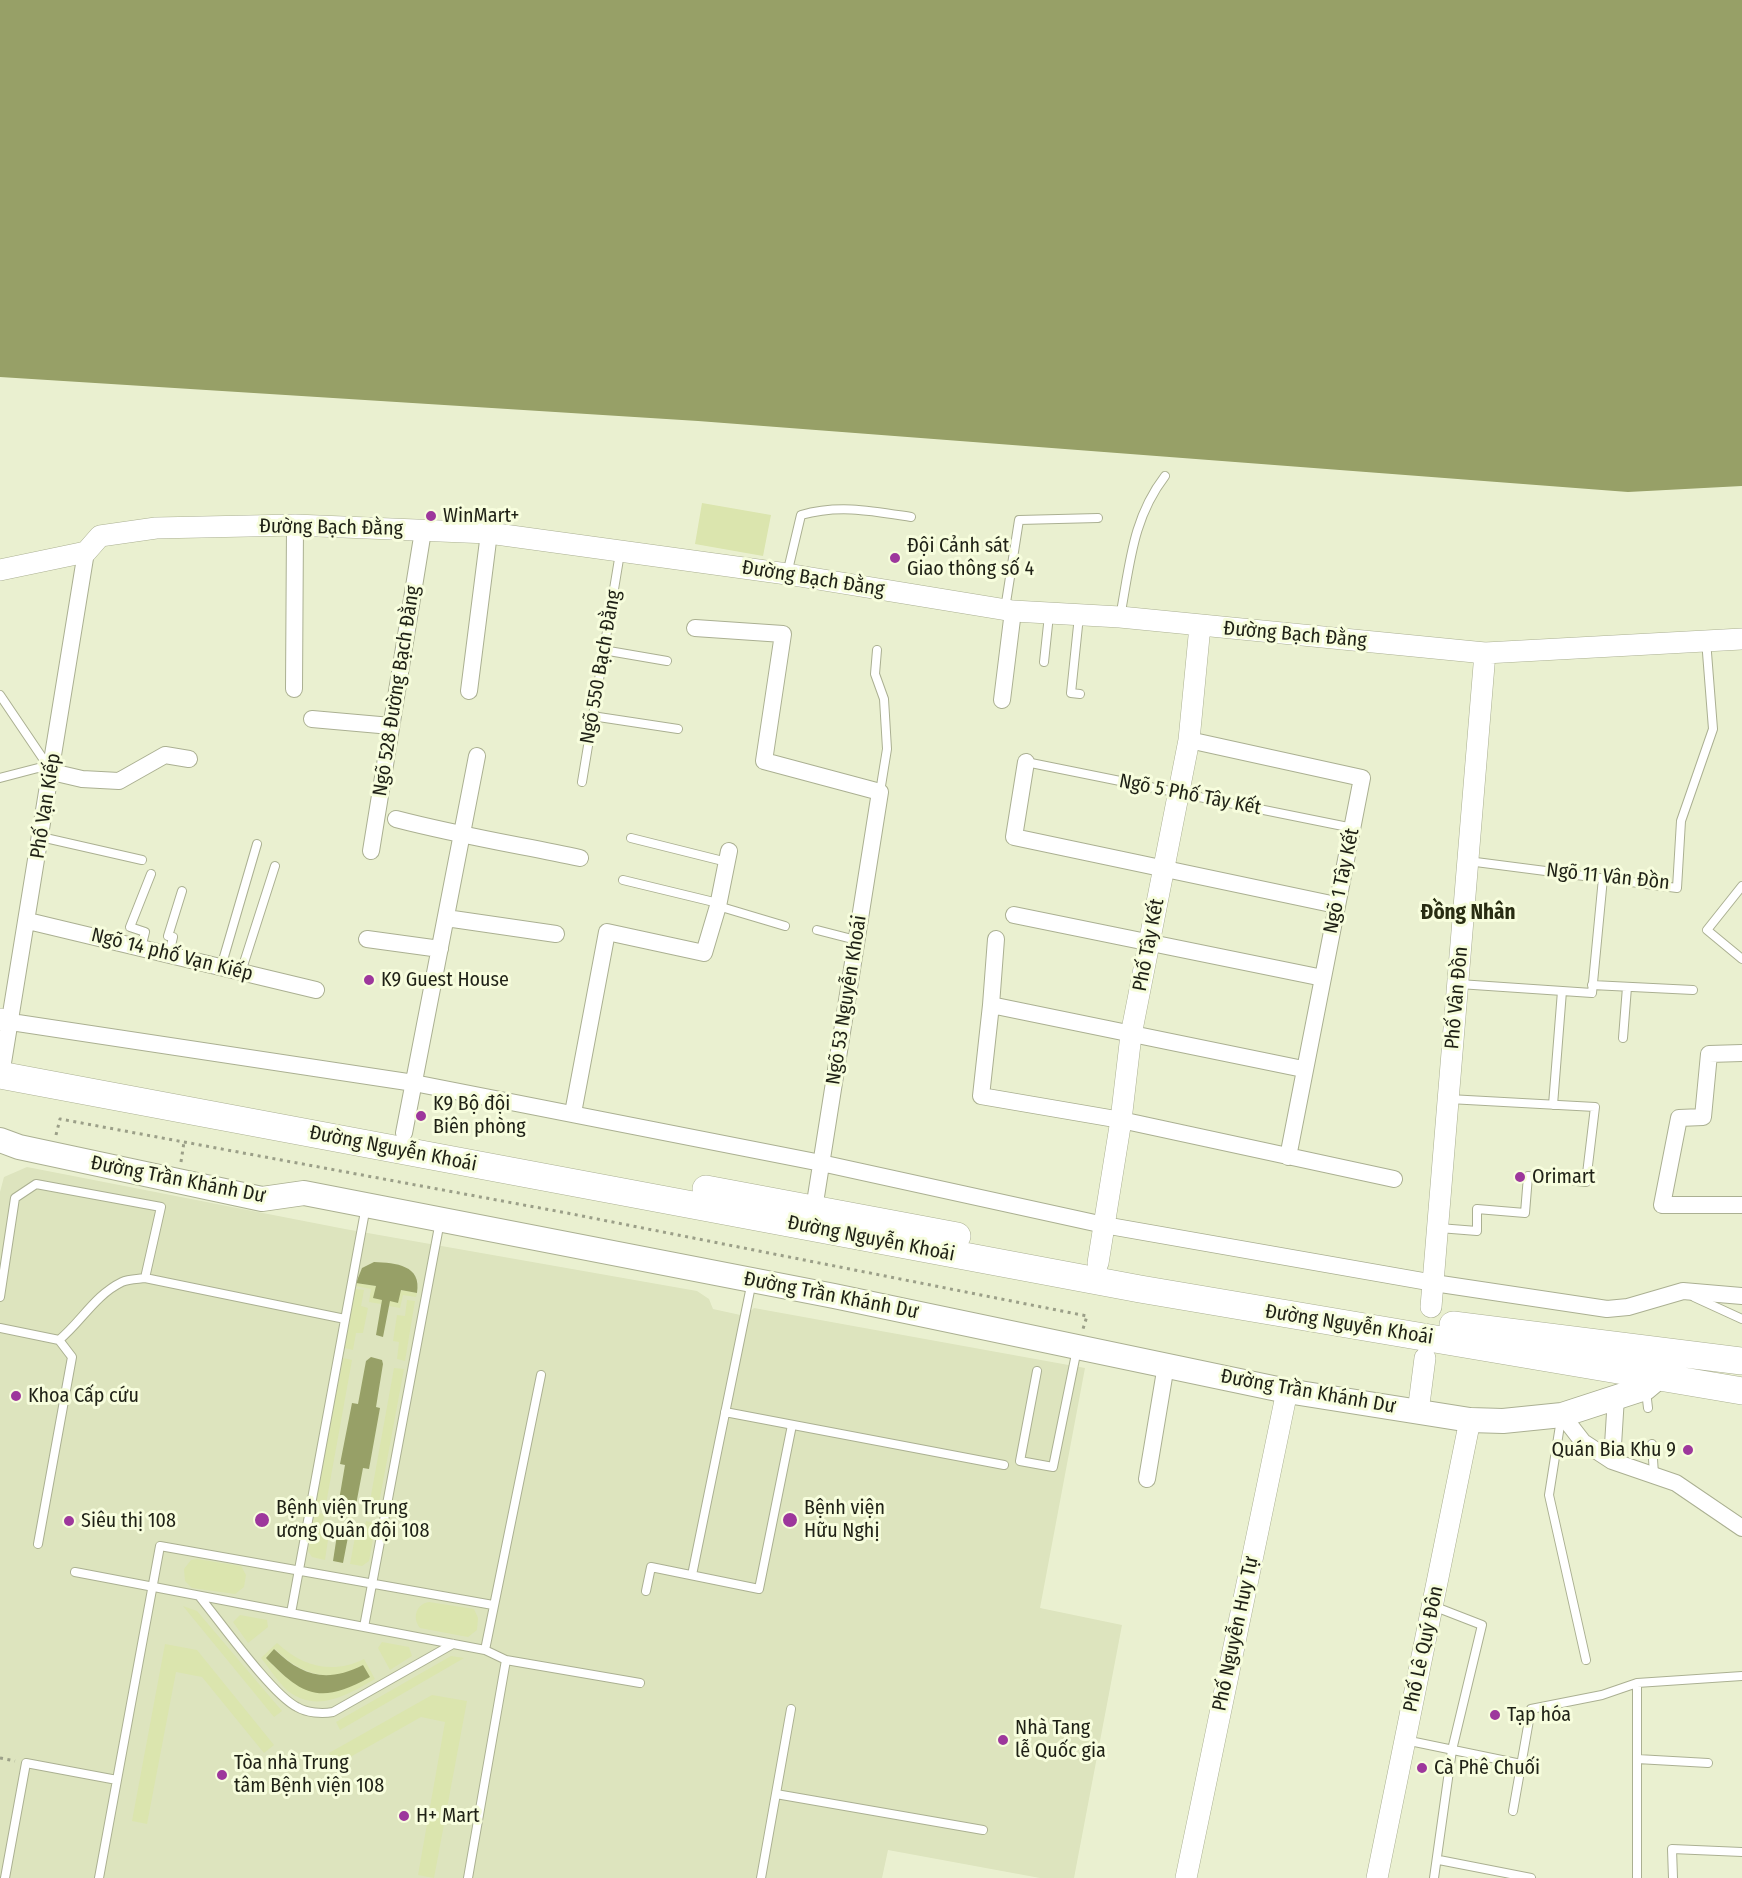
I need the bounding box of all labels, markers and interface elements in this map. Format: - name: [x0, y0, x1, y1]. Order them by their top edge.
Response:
- place label: WinMart+: [443, 504, 519, 528]
- marker: WinMart+: [424, 509, 438, 523]
- street label: Đường Bạch Đằng: [259, 515, 403, 541]
- place label: Đội Cảnh sát Giao thông số 4: [907, 534, 1034, 581]
- marker: Đội Cảnh sát Giao thông số 4: [888, 551, 902, 565]
- street label: Đường Bạch Đằng: [740, 556, 886, 602]
- street label: Ngõ 528 Đường Bạch Đằng: [368, 584, 426, 798]
- street label: Ngõ 550 Bạch Đằng: [576, 588, 626, 746]
- street label: Đường Bạch Đằng: [1222, 617, 1368, 653]
- street label: Phố Vạn Kiếp: [26, 752, 66, 860]
- street label: Ngõ 5 Phố Tây Kết: [1117, 769, 1263, 821]
- street label: Ngõ 1 Tây Kết: [1319, 826, 1365, 936]
- street label: Ngõ 11 Vân Đồn: [1545, 859, 1671, 895]
- street label: Phố Tây Kết: [1128, 897, 1170, 993]
- district label: Đồng Nhân: [1421, 900, 1515, 926]
- street label: Ngõ 53 Nguyễn Khoái: [822, 914, 872, 1086]
- street label: Ngõ 14 phố Vạn Kiếp: [89, 923, 255, 987]
- street label: Phố Vân Đồn: [1441, 946, 1473, 1050]
- place label: K9 Guest House: [381, 968, 509, 992]
- marker: K9 Guest House: [362, 973, 376, 987]
- place label: K9 Bộ đội Biên phòng: [433, 1092, 526, 1139]
- marker: K9 Bộ đội Biên phòng: [414, 1109, 428, 1123]
- street label: Đường Nguyễn Khoái: [307, 1121, 479, 1177]
- street label: Đường Trần Khánh Dư: [89, 1151, 267, 1209]
- place label: Orimart: [1532, 1165, 1595, 1189]
- marker: Orimart: [1513, 1170, 1527, 1184]
- street label: Đường Nguyễn Khoái: [785, 1211, 957, 1267]
- street label: Đường Trần Khánh Dư: [742, 1267, 920, 1325]
- street label: Đường Nguyễn Khoái: [1263, 1300, 1435, 1350]
- street label: Đường Trần Khánh Dư: [1219, 1365, 1397, 1419]
- place label: Khoa Cấp cứu: [28, 1384, 139, 1408]
- marker: Khoa Cấp cứu: [9, 1389, 23, 1403]
- place label: Quán Bia Khu 9: [1551, 1438, 1676, 1462]
- marker: Quán Bia Khu 9: [1681, 1443, 1695, 1457]
- place label: Bệnh viện Trung ương Quân đội 108: [276, 1496, 429, 1543]
- place label: Bệnh viện Hữu Nghị: [804, 1496, 885, 1543]
- place label: Siêu thị 108: [81, 1509, 176, 1533]
- marker: Bệnh viện Trung ương Quân đội 108: [253, 1511, 271, 1529]
- marker: Bệnh viện Hữu Nghị: [781, 1511, 799, 1529]
- marker: Siêu thị 108: [62, 1514, 76, 1528]
- street label: Phố Nguyễn Huy Tự: [1208, 1555, 1264, 1713]
- street label: Phố Lê Quý Đôn: [1399, 1584, 1449, 1714]
- place label: Tạp hóa: [1507, 1703, 1571, 1727]
- marker: Tạp hóa: [1488, 1708, 1502, 1722]
- place label: Nhà Tang lễ Quốc gia: [1015, 1716, 1106, 1763]
- marker: Nhà Tang lễ Quốc gia: [996, 1733, 1010, 1747]
- place label: Tòa nhà Trung tâm Bệnh viện 108: [234, 1751, 384, 1798]
- place label: Cà Phê Chuối: [1434, 1756, 1540, 1780]
- marker: Cà Phê Chuối: [1415, 1761, 1429, 1775]
- marker: Tòa nhà Trung tâm Bệnh viện 108: [215, 1768, 229, 1782]
- place label: H+ Mart: [416, 1804, 479, 1828]
- marker: H+ Mart: [397, 1809, 411, 1823]

